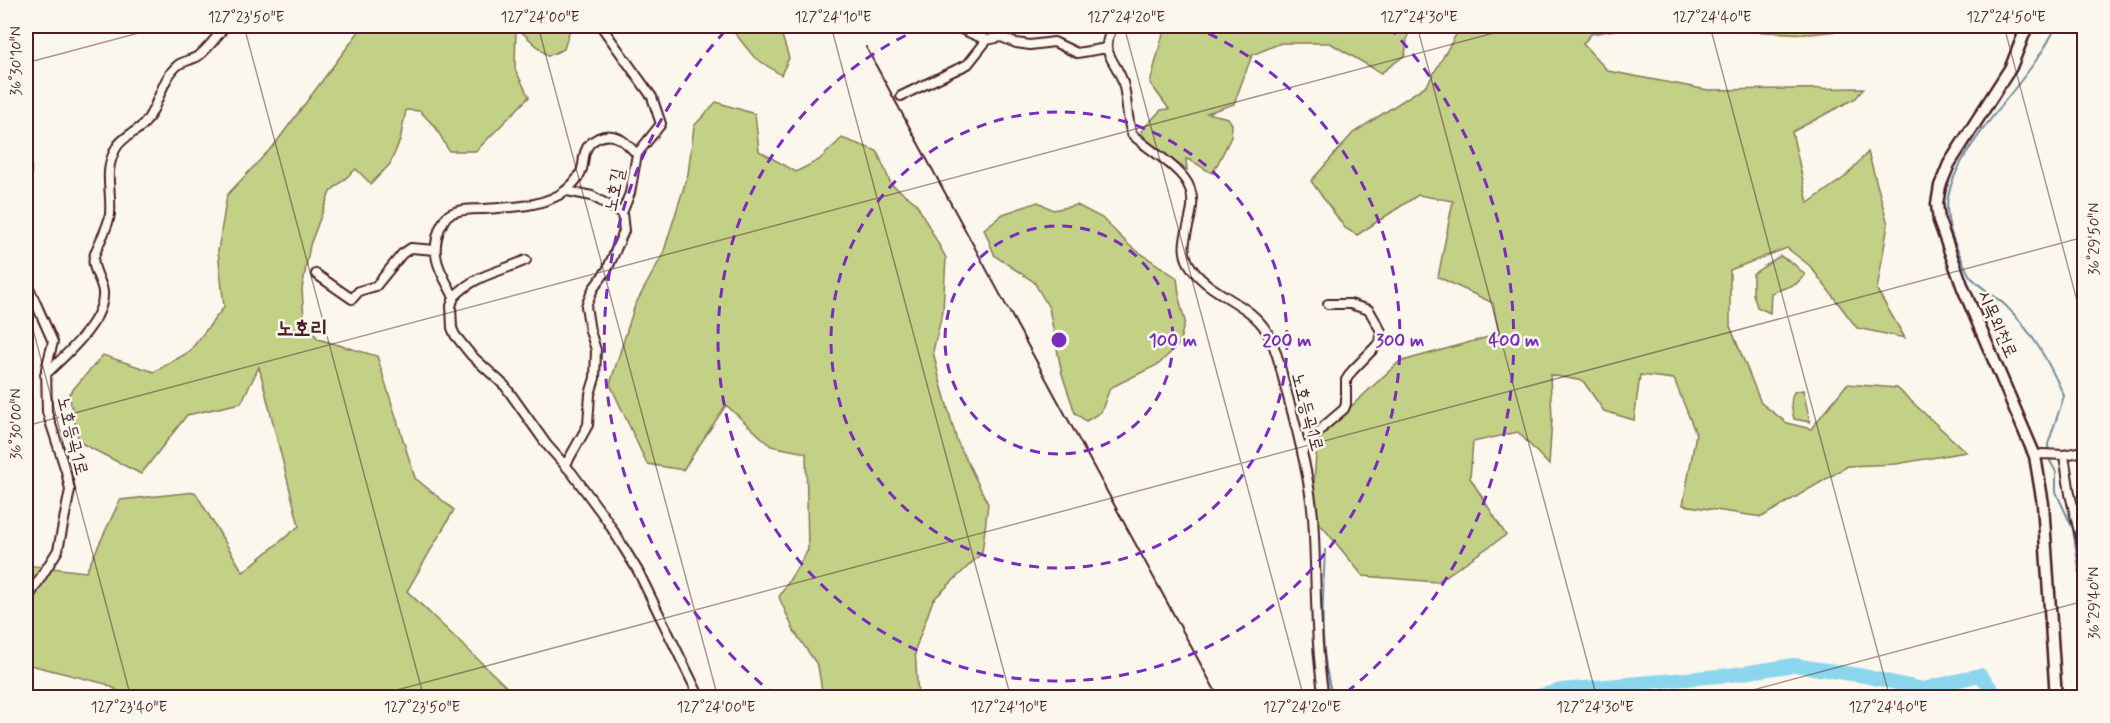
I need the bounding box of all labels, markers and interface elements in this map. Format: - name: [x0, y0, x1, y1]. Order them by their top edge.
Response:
- text: 127°23'50"E: [208, 8, 285, 28]
- text: 127°24'00"E: [501, 8, 580, 28]
- text: 127°24'10"E: [794, 8, 872, 28]
- text: 127°24'20"E: [1087, 8, 1165, 28]
- text: 127°24'30"E: [1380, 8, 1458, 28]
- text: 127°24'40"E: [1672, 8, 1752, 28]
- text: 127°24'50"E: [1966, 8, 2046, 28]
- text: 36°30'10"N: [7, 26, 27, 96]
- street label: 노호길: [599, 166, 631, 214]
- text: 36°29'50"N: [2085, 203, 2105, 275]
- street label: 시목외천로: [1971, 286, 2023, 362]
- district label: 노호리: [277, 315, 327, 343]
- text: 100 m: [1149, 329, 1197, 353]
- text: 200 m: [1262, 329, 1312, 353]
- text: 300 m: [1376, 329, 1424, 353]
- text: 400 m: [1489, 329, 1539, 353]
- centre of rings: [1049, 330, 1069, 350]
- street label: 노호등곡1로: [1285, 370, 1329, 454]
- text: 36°30'00"N: [7, 388, 27, 460]
- street label: 노호등곡1로: [51, 394, 93, 478]
- text: 36°29'40"N: [2085, 567, 2105, 639]
- text: 127°23'40"E: [91, 698, 167, 718]
- text: 127°23'50"E: [384, 698, 461, 718]
- text: 127°24'00"E: [677, 698, 756, 718]
- text: 127°24'10"E: [970, 698, 1048, 718]
- text: 127°24'20"E: [1263, 698, 1341, 718]
- text: 127°24'30"E: [1556, 698, 1634, 718]
- text: 127°24'40"E: [1848, 698, 1928, 718]

